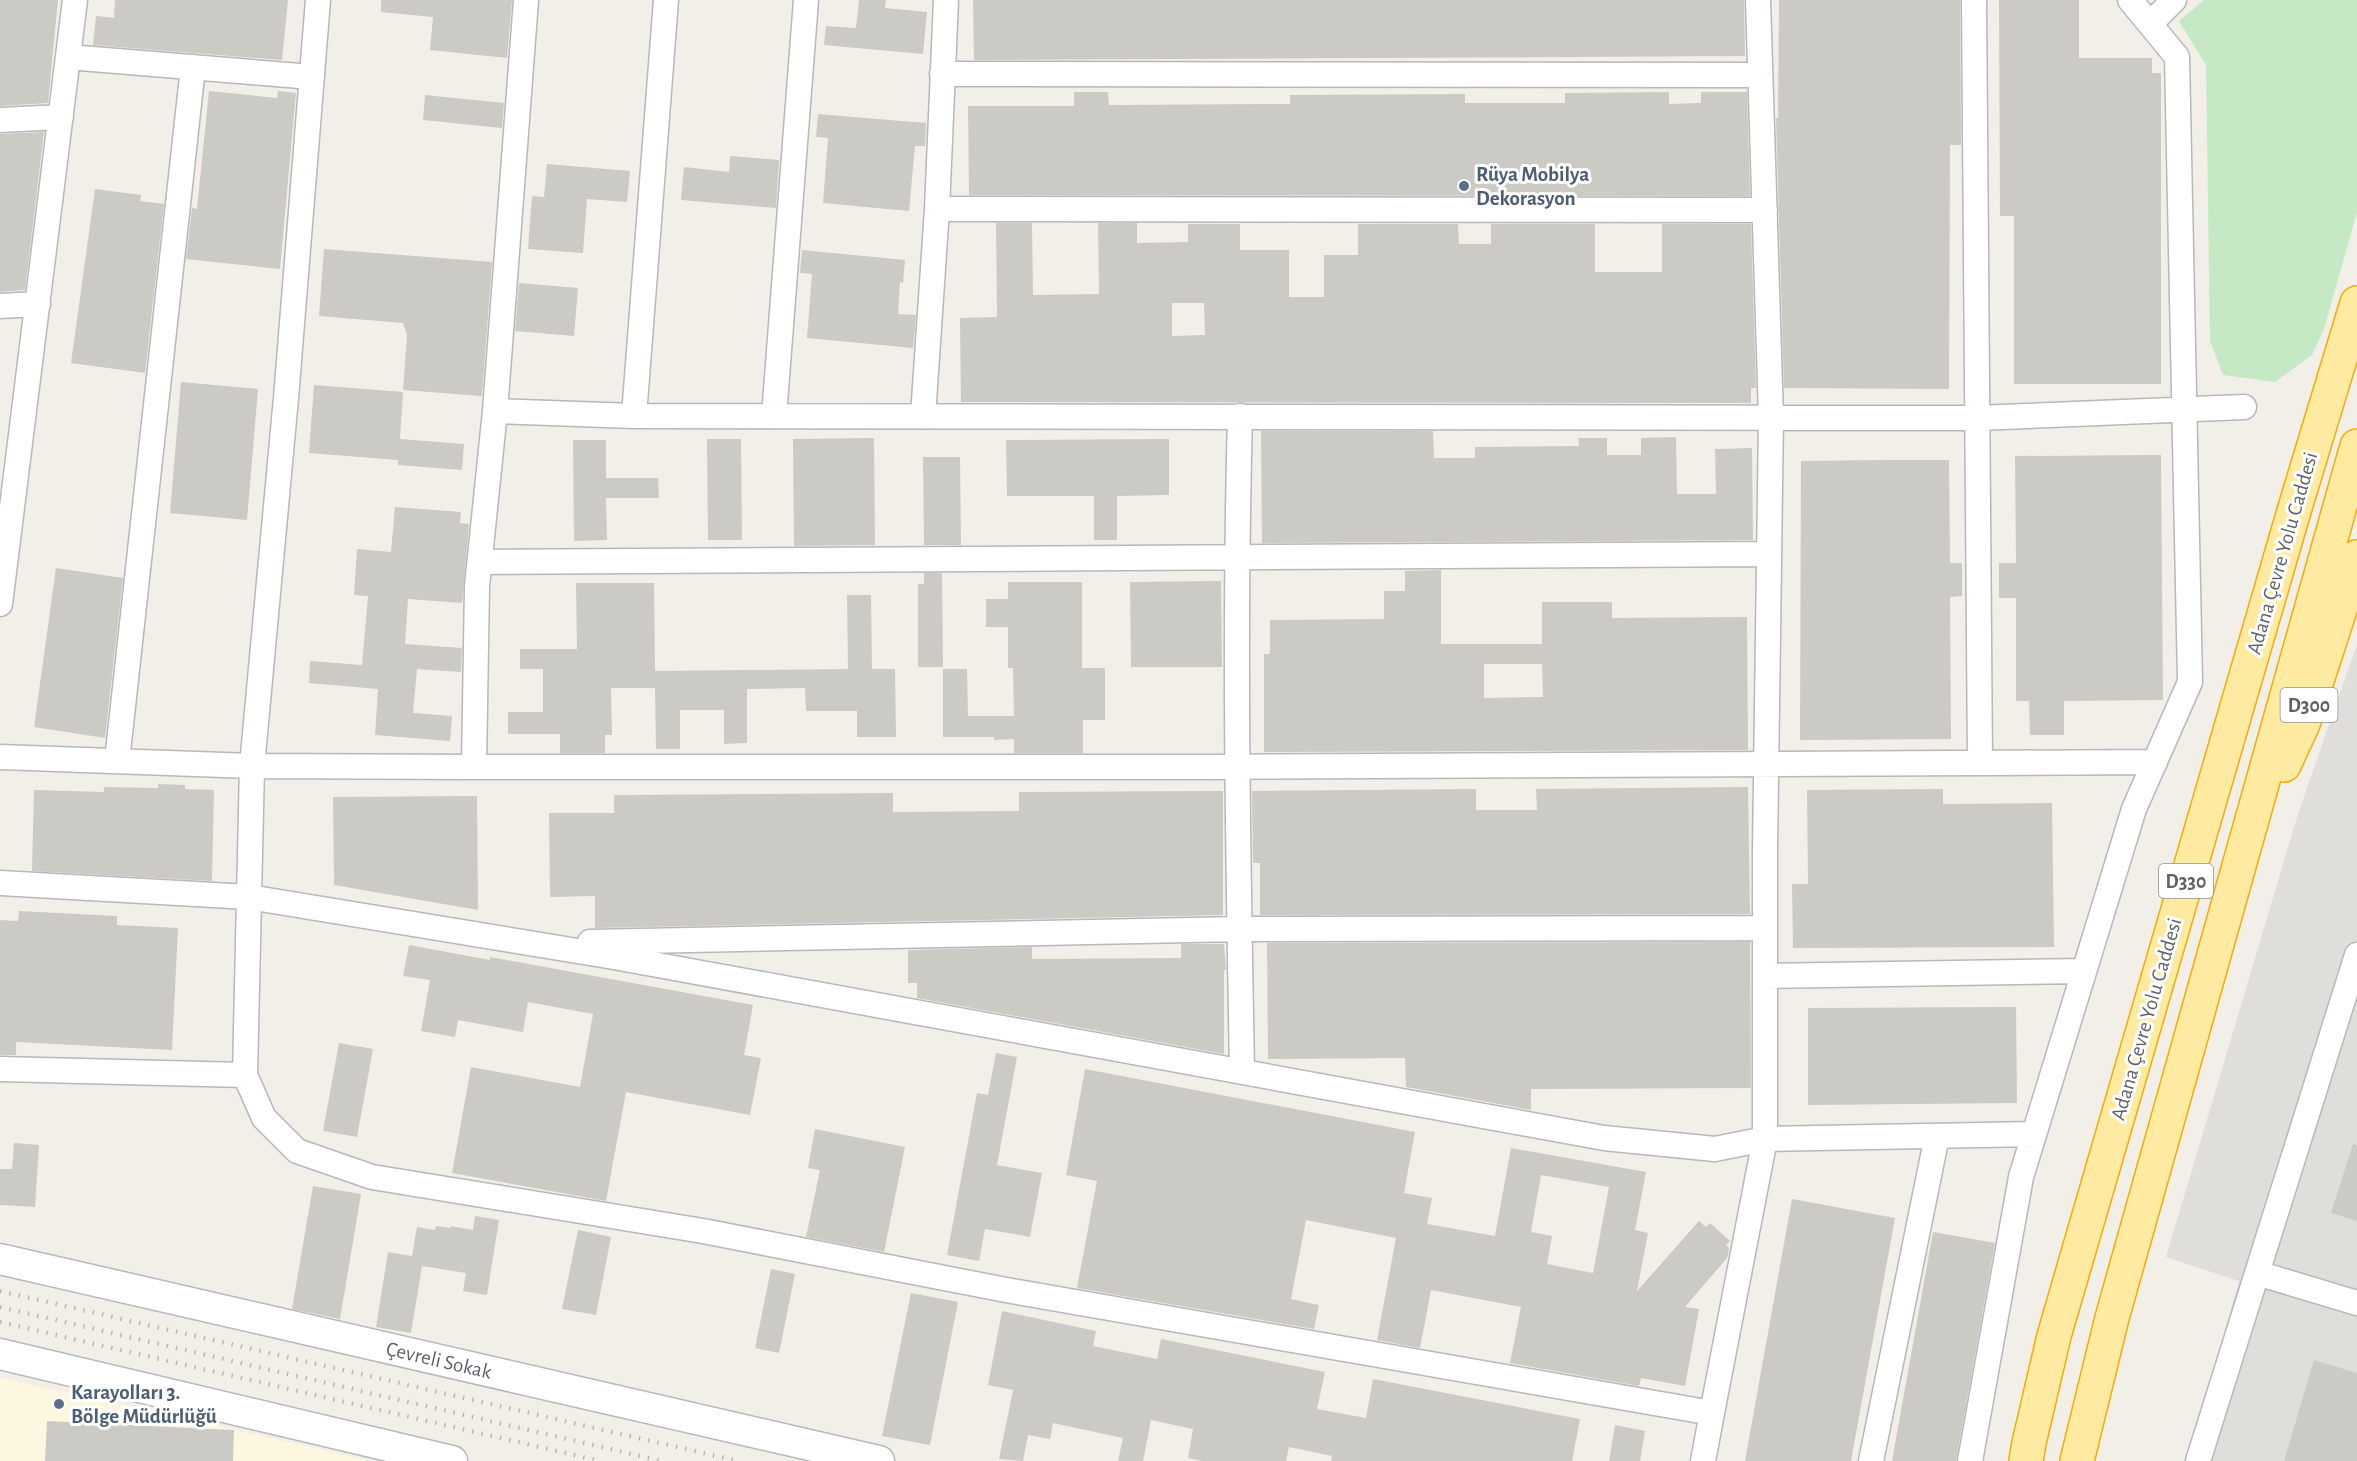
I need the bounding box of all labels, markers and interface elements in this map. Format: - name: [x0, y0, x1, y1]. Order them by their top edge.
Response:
- place label: Rüya Mobilya Dekorasyon: [1476, 164, 1589, 209]
- marker: Rüya Mobilya Dekorasyon: [1457, 179, 1471, 193]
- street label: Adana Çevre Yolu Caddesi: [2244, 450, 2321, 657]
- road number: D300: [2280, 688, 2338, 722]
- road number: D330: [2159, 864, 2213, 898]
- street label: Adana Çevre Yolu Caddesi: [2108, 916, 2185, 1123]
- street label: Çevreli Sokak: [384, 1338, 494, 1383]
- place label: Karayolları 3. Bölge Müdürlüğü: [71, 1382, 217, 1427]
- marker: Karayolları 3. Bölge Müdürlüğü: [52, 1397, 66, 1411]

